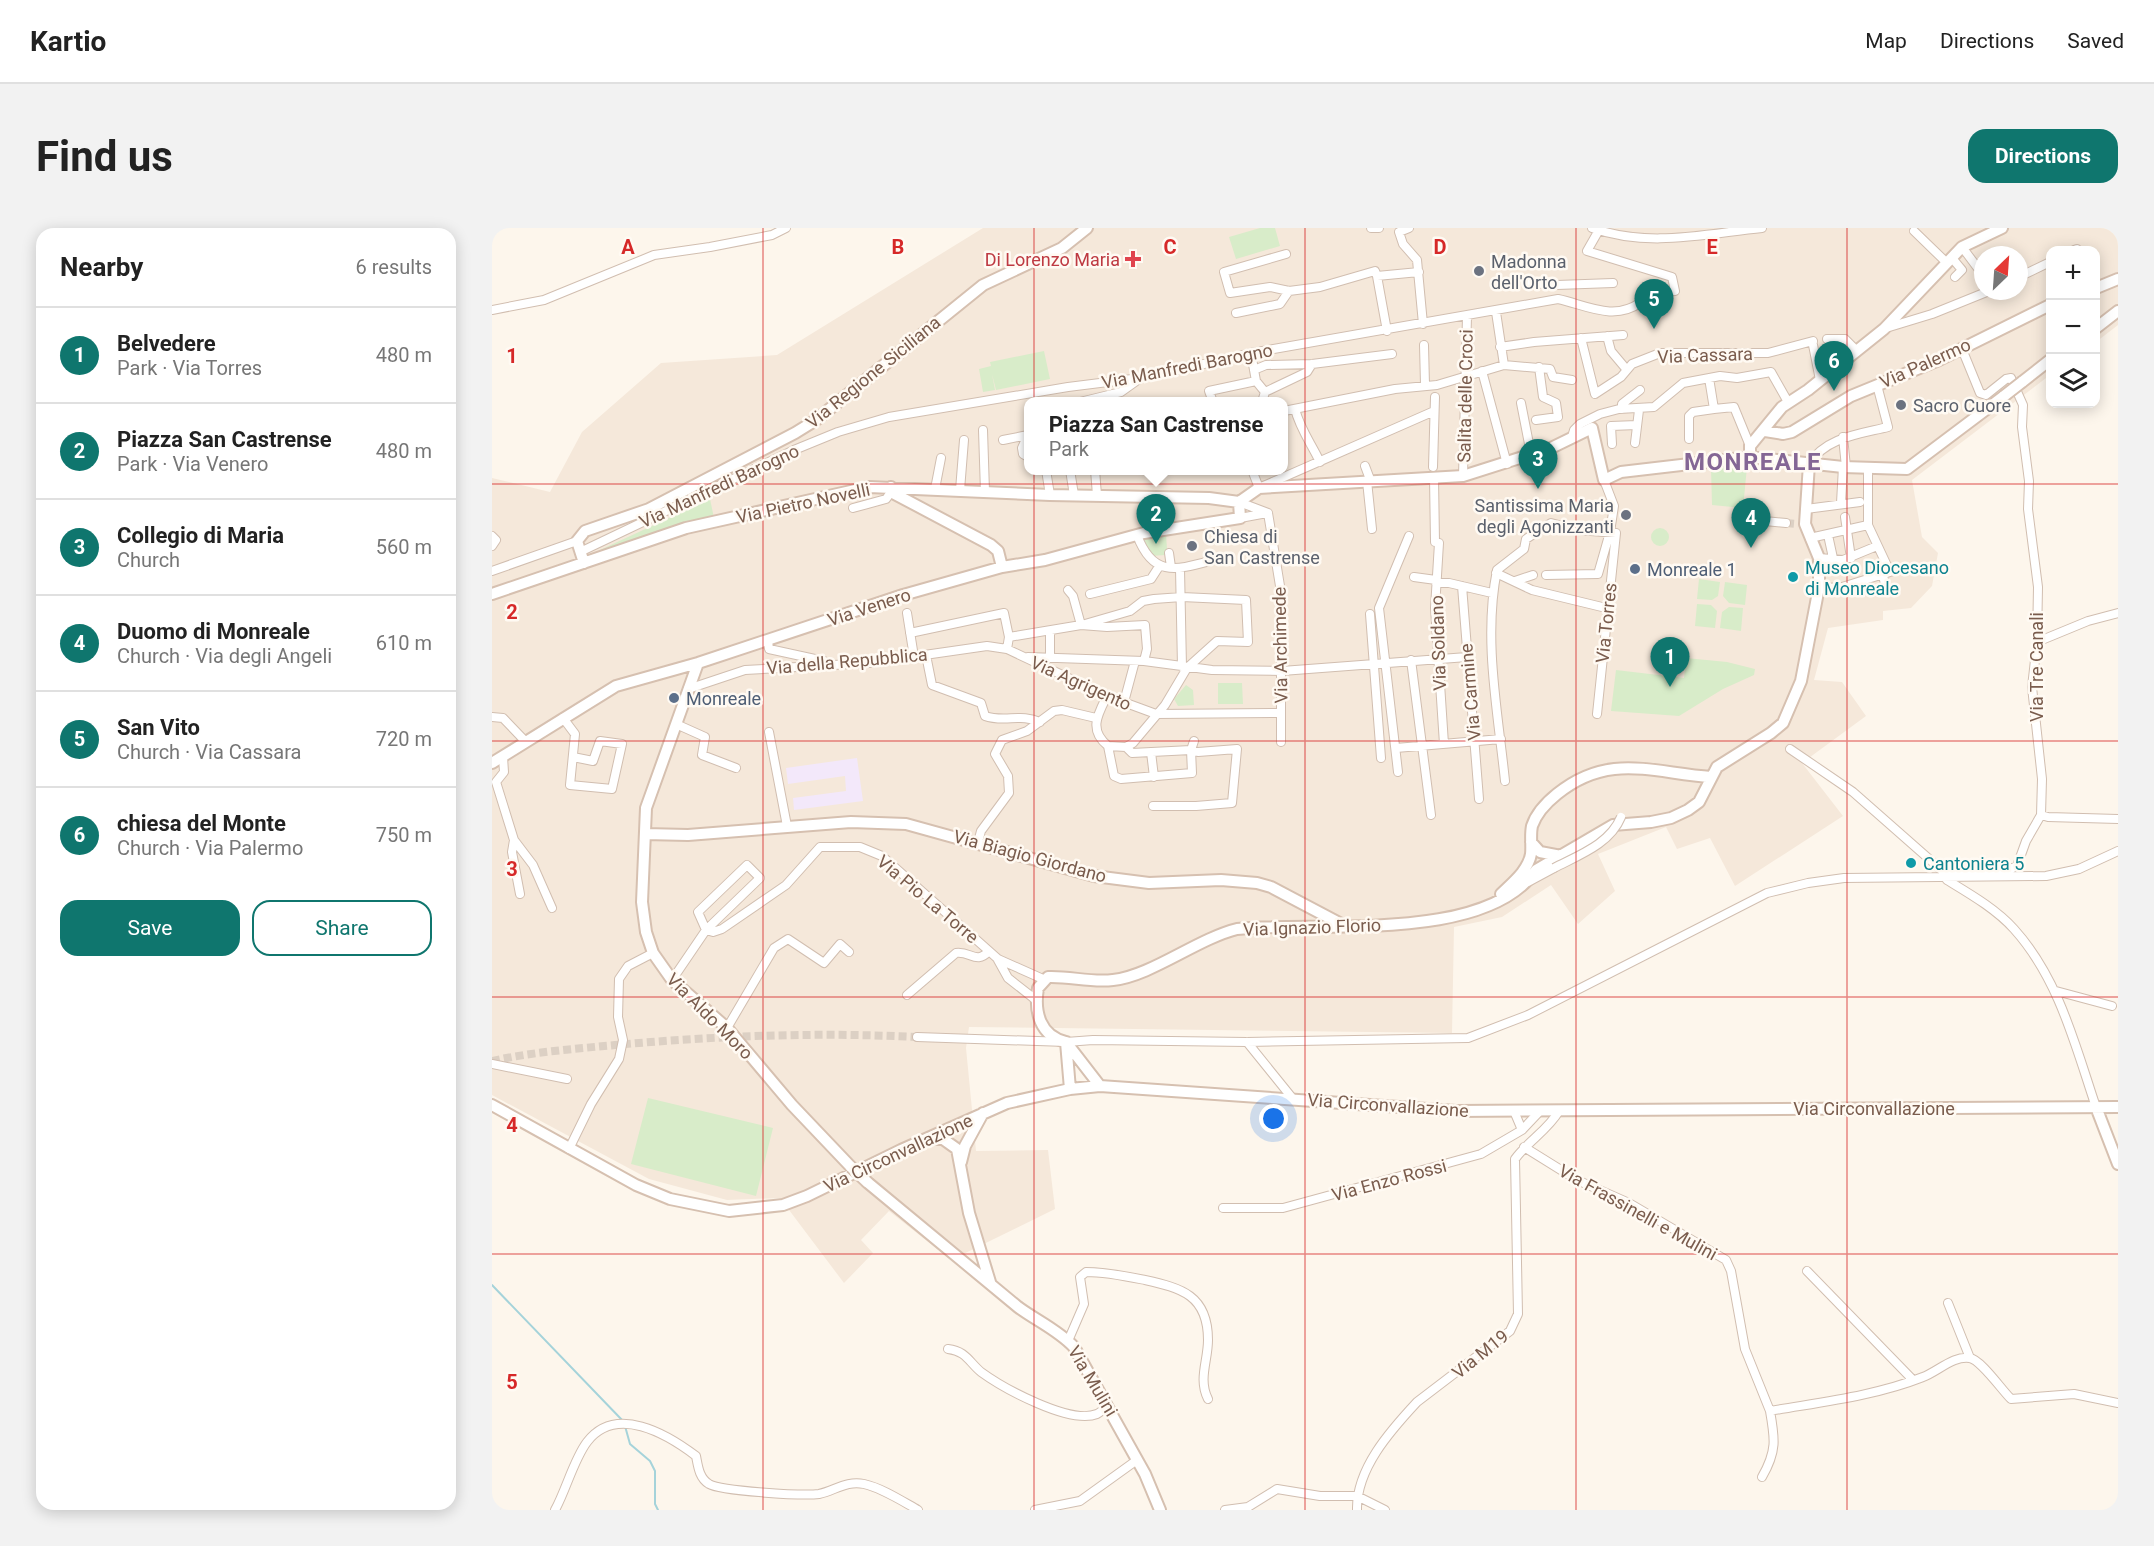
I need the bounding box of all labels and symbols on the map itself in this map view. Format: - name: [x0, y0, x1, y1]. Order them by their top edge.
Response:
- text: A: [621, 235, 635, 259]
- text: B: [892, 235, 904, 259]
- text: C: [1163, 235, 1177, 259]
- text: D: [1434, 235, 1447, 259]
- text: E: [1706, 235, 1718, 259]
- north arrow: [1974, 246, 2028, 300]
- place label: Di Lorenzo Maria: [985, 249, 1120, 270]
- marker: Di Lorenzo Maria: [1124, 250, 1142, 268]
- place label: Madonna dell'Orto: [1491, 251, 1567, 293]
- marker: Madonna dell'Orto: [1472, 264, 1486, 278]
- pin: 5: [1634, 279, 1674, 329]
- street label: Via Regione Siciliana: [802, 311, 944, 433]
- street label: Salita delle Croci: [1453, 329, 1477, 463]
- street label: Via Palermo: [1876, 334, 1974, 392]
- street label: Via Manfredi Barogno: [1100, 339, 1274, 393]
- pin: 6: [1814, 342, 1854, 391]
- street label: Via Cassara: [1657, 343, 1753, 367]
- text: 1: [506, 344, 518, 368]
- place label: Sacro Cuore: [1913, 395, 2011, 416]
- marker: Sacro Cuore: [1894, 398, 1908, 412]
- street label: Via Manfredi Barogno: [636, 440, 802, 532]
- pin: 3: [1518, 440, 1558, 489]
- district label: MONREALE: [1684, 448, 1822, 476]
- street label: Via Pietro Novelli: [734, 479, 872, 527]
- pin: 2: [1136, 494, 1176, 544]
- place label: Santissima Maria degli Agonizzanti: [1475, 495, 1614, 537]
- pin: 4: [1732, 498, 1770, 548]
- marker: Santissima Maria degli Agonizzanti: [1619, 508, 1633, 522]
- place label: Chiesa di San Castrense: [1204, 526, 1320, 568]
- marker: Chiesa di San Castrense: [1185, 539, 1199, 553]
- place label: Museo Diocesano di Monreale: [1805, 557, 1949, 599]
- place label: Monreale 1: [1647, 559, 1737, 580]
- marker: Monreale 1: [1628, 562, 1642, 576]
- marker: Museo Diocesano di Monreale: [1786, 570, 1800, 584]
- street label: Via Torres: [1591, 582, 1621, 664]
- street label: Via Venero: [825, 584, 913, 630]
- street label: Via Archimede: [1268, 587, 1292, 703]
- street label: Via Soldano: [1426, 595, 1450, 691]
- text: 2: [506, 600, 518, 624]
- street label: Via Tre Canali: [2026, 612, 2047, 722]
- pin: 1: [1650, 638, 1690, 687]
- street label: Via della Repubblica: [766, 643, 928, 679]
- street label: Via Carmine: [1455, 643, 1485, 741]
- street label: Via Agrigento: [1027, 651, 1135, 715]
- place label: Monreale: [686, 688, 761, 709]
- marker: Monreale: [667, 691, 681, 705]
- street label: Via Biagio Giordano: [951, 825, 1109, 887]
- street label: Via Pio La Torre: [873, 851, 983, 947]
- place label: Cantoniera 5: [1923, 853, 2024, 874]
- marker: Cantoniera 5: [1904, 856, 1918, 870]
- text: 3: [506, 857, 518, 881]
- street label: Via Ignazio Florio: [1243, 914, 1381, 940]
- street label: Via Aldo Moro: [663, 969, 757, 1063]
- street label: Via Circonvallazione: [1307, 1089, 1469, 1121]
- street label: Via Circonvallazione: [1793, 1098, 1955, 1119]
- your location: [1259, 1104, 1288, 1133]
- street label: Via Circonvallazione: [820, 1109, 976, 1197]
- text: 4: [506, 1113, 518, 1137]
- street label: Via Enzo Rossi: [1329, 1155, 1449, 1205]
- street label: Via Frassinelli e Mulini: [1555, 1160, 1721, 1264]
- street label: Via M19: [1448, 1325, 1512, 1383]
- street label: Via Mulini: [1064, 1342, 1122, 1420]
- text: 5: [506, 1370, 518, 1394]

